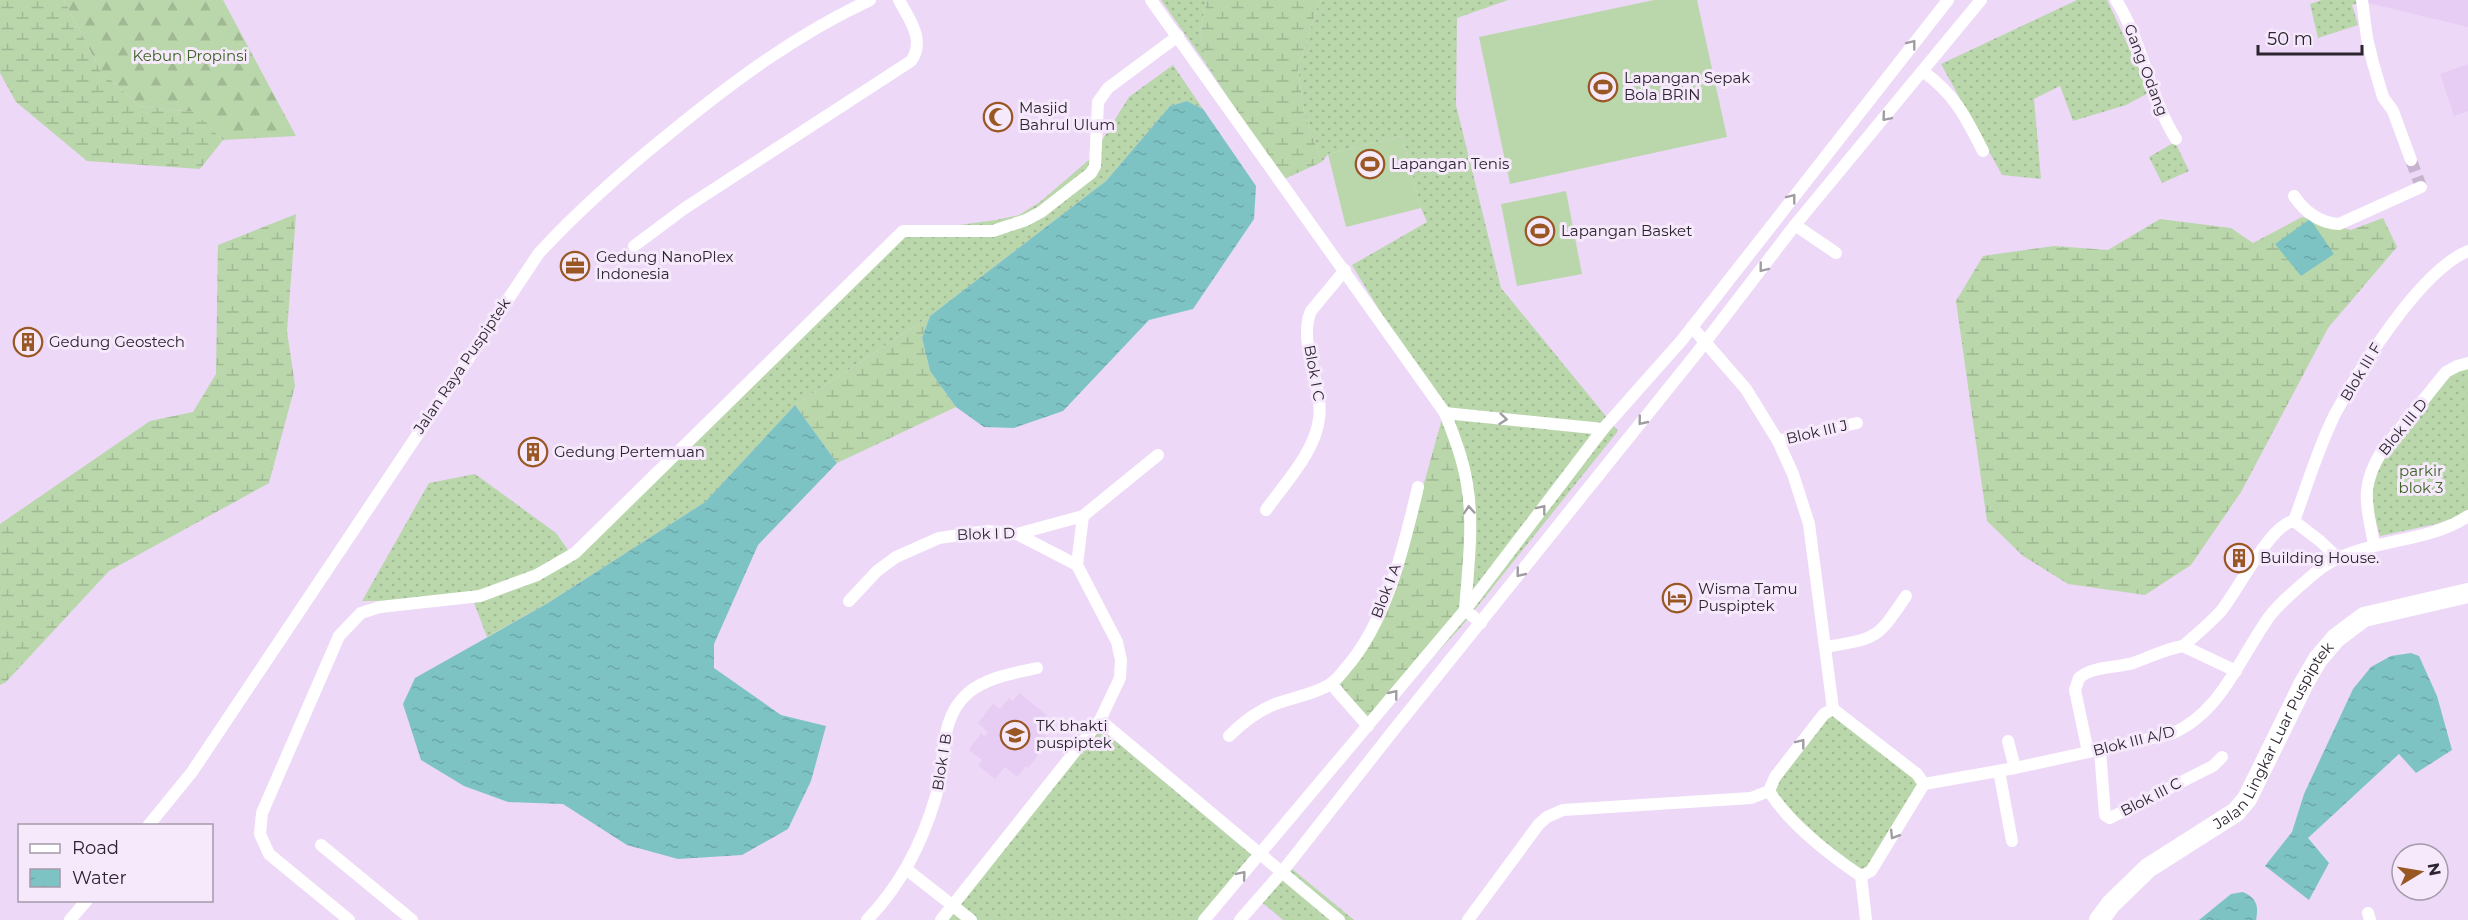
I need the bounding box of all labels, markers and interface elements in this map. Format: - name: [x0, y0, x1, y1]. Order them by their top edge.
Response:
- scale bar: [2258, 18, 2362, 56]
- street label: Gang Odang: [2120, 21, 2173, 118]
- text: 50 m: [2267, 28, 2313, 50]
- one-way arrow: [1905, 40, 1916, 51]
- park label: Kebun Propinsi: [132, 46, 248, 65]
- place label: Lapangan Sepak Bola BRIN: [1624, 68, 1750, 104]
- sports icon: Lapangan Sepak Bola BRIN: [1587, 71, 1619, 103]
- place label: Masjid Bahrul Ulum: [1019, 98, 1115, 134]
- mosque icon: Masjid Bahrul Ulum: [982, 101, 1014, 133]
- one-way arrow: [1882, 110, 1893, 121]
- sports icon: Lapangan Tenis: [1354, 148, 1386, 180]
- place label: Lapangan Tenis: [1391, 154, 1509, 173]
- one-way arrow: [1785, 194, 1796, 205]
- sports icon: Lapangan Basket: [1524, 215, 1556, 247]
- place label: Lapangan Basket: [1561, 221, 1692, 240]
- place label: Gedung NanoPlex Indonesia: [596, 247, 734, 283]
- office icon: Gedung NanoPlex Indonesia: [559, 250, 591, 282]
- one-way arrow: [1759, 261, 1770, 272]
- street label: Jalan Raya Puspiptek: [409, 294, 514, 438]
- building icon: Gedung Geostech: [12, 326, 44, 358]
- place label: Gedung Geostech: [49, 332, 185, 351]
- street label: Blok III F: [2336, 339, 2385, 404]
- street label: Blok I C: [1300, 343, 1329, 403]
- street label: Blok III D: [2374, 394, 2431, 459]
- one-way arrow: [1499, 412, 1508, 425]
- one-way arrow: [1639, 414, 1650, 425]
- street label: Blok III J: [1784, 415, 1850, 448]
- building icon: Gedung Pertemuan: [517, 436, 549, 468]
- place label: Gedung Pertemuan: [554, 442, 705, 461]
- park label: parkir blok 3: [2399, 461, 2443, 497]
- one-way arrow: [1535, 504, 1546, 515]
- one-way arrow: [1463, 505, 1476, 514]
- street label: Blok I D: [956, 523, 1016, 544]
- building icon: Building House.: [2223, 542, 2255, 574]
- place label: Building House.: [2260, 548, 2379, 567]
- street label: Blok I A: [1366, 561, 1405, 621]
- one-way arrow: [1517, 567, 1528, 578]
- place label: Wisma Tamu Puspiptek: [1698, 579, 1797, 615]
- hotel icon: Wisma Tamu Puspiptek: [1661, 582, 1693, 614]
- street label: Jalan Lingkar Luar Puspiptek: [2209, 638, 2337, 834]
- one-way arrow: [1387, 690, 1398, 701]
- place label: TK bhakti puspiptek: [1036, 716, 1112, 752]
- school or university icon: TK bhakti puspiptek: [999, 719, 1031, 751]
- street label: Blok III A/D: [2091, 721, 2177, 760]
- street label: Blok I B: [928, 732, 955, 792]
- one-way arrow: [1794, 739, 1805, 750]
- street label: Blok III C: [2117, 773, 2185, 820]
- legend: [18, 824, 213, 902]
- one-way arrow: [1891, 828, 1902, 839]
- text: Road: [72, 837, 119, 859]
- north arrow: [2390, 842, 2450, 902]
- text: N: [2424, 861, 2445, 877]
- text: Water: [72, 867, 127, 889]
- one-way arrow: [1234, 871, 1245, 882]

